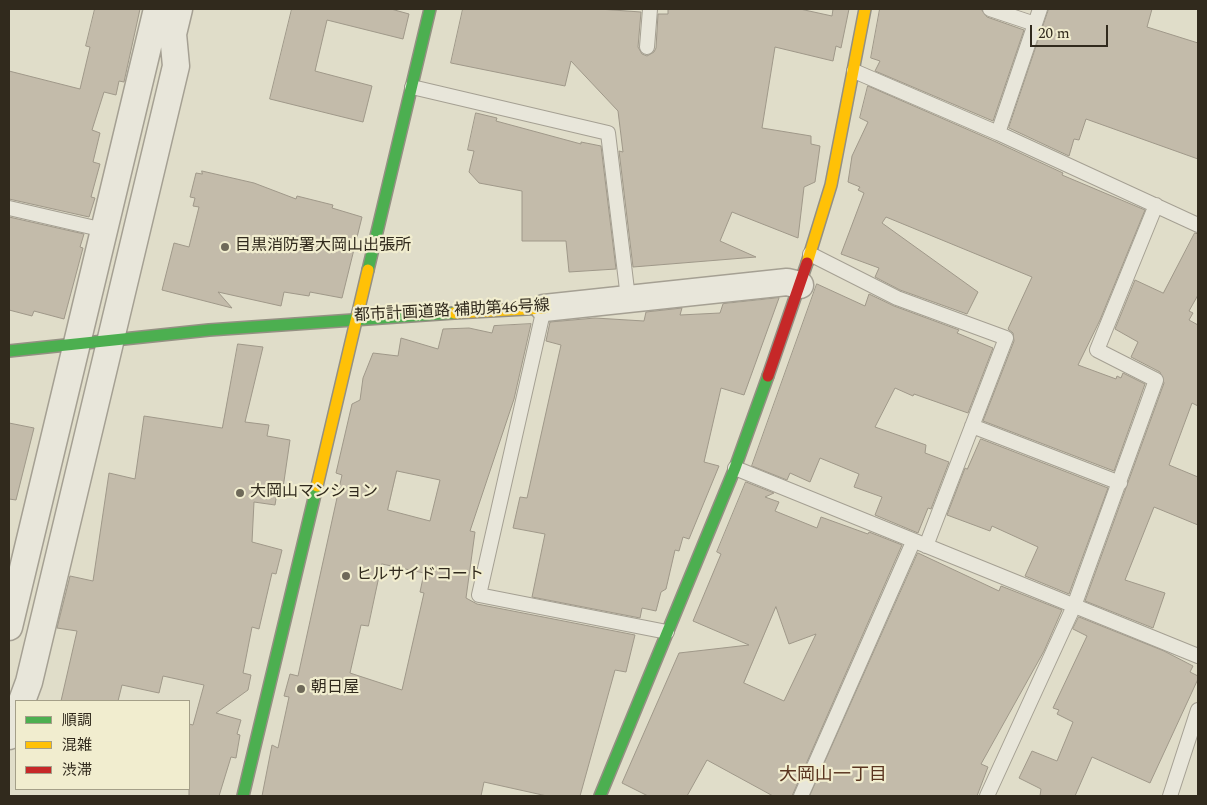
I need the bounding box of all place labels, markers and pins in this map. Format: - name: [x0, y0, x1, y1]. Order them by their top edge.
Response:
- place label: 目黒消防署大岡山出張所: [235, 237, 411, 257]
- marker: 目黒消防署大岡山出張所: [219, 241, 231, 253]
- place label: 大岡山マンション: [250, 483, 378, 503]
- marker: 大岡山マンション: [234, 487, 246, 499]
- place label: ヒルサイドコート: [356, 566, 484, 586]
- marker: ヒルサイドコート: [340, 570, 352, 582]
- place label: 朝日屋: [311, 679, 359, 699]
- marker: 朝日屋: [295, 683, 307, 695]

